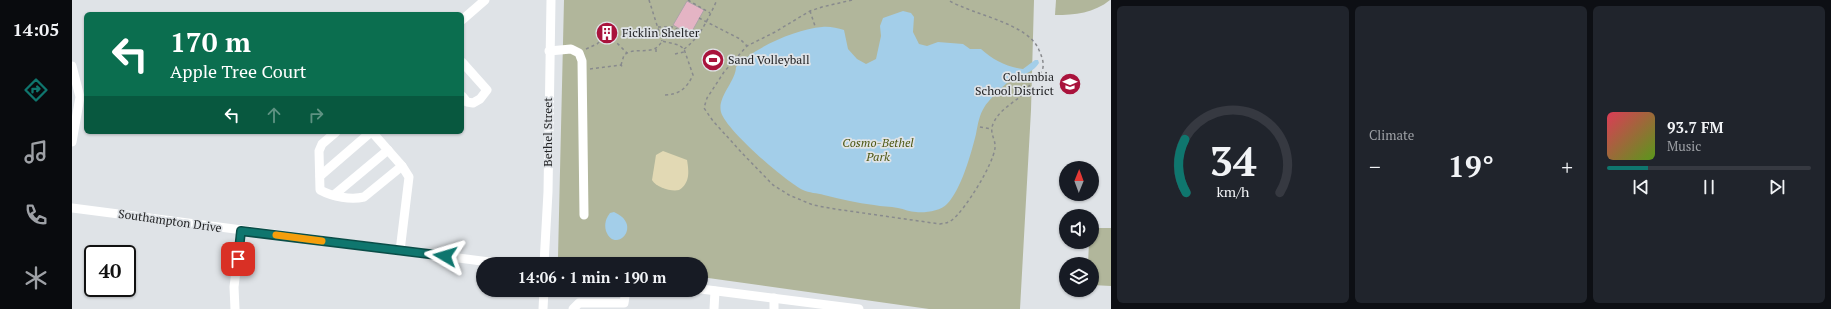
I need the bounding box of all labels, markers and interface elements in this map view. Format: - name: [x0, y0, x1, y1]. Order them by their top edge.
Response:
- text: 14:05: [13, 17, 59, 41]
- building icon: Ficklin Shelter: [594, 20, 620, 46]
- text: 170 m: [170, 23, 251, 60]
- place label: Ficklin Shelter: [622, 25, 700, 40]
- icon: left: [104, 28, 156, 80]
- sports icon: Sand Volleyball: [700, 47, 726, 73]
- place label: Sand Volleyball: [728, 52, 810, 67]
- text: Apple Tree Court: [170, 59, 307, 83]
- place label: Columbia School District: [975, 69, 1055, 98]
- school or university icon: Columbia School District: [1057, 71, 1083, 97]
- icon: directions: [22, 76, 50, 104]
- street label: Bethel Street: [540, 97, 555, 167]
- icon: left: [221, 104, 243, 126]
- icon: ahead: [263, 104, 285, 126]
- icon: right: [305, 104, 327, 126]
- text: 93.7 FM: [1667, 117, 1724, 137]
- text: Climate: [1369, 126, 1414, 144]
- text: 34: [1209, 132, 1257, 187]
- park label: Cosmo-Bethel Park: [842, 135, 914, 164]
- text: Music: [1667, 137, 1701, 155]
- icon: music: [22, 138, 50, 166]
- text: 19°: [1448, 146, 1494, 186]
- text: −: [1369, 152, 1381, 181]
- text: +: [1561, 152, 1573, 181]
- north arrow: [1059, 161, 1099, 201]
- map controls: [1059, 161, 1099, 297]
- icon: previous: [1630, 176, 1652, 198]
- icon: pause: [1698, 176, 1720, 198]
- icon: next: [1766, 176, 1788, 198]
- text: km/h: [1217, 181, 1250, 200]
- icon: phone: [22, 201, 50, 229]
- street label: Southampton Drive: [117, 206, 223, 235]
- button: sound: [1059, 209, 1099, 249]
- position arrow: [424, 235, 466, 277]
- pin: [221, 242, 255, 276]
- speed limit sign: 40: [84, 245, 136, 297]
- icon: arrive: [227, 248, 249, 270]
- button: layers: [1059, 257, 1099, 297]
- icon: climate: [22, 264, 50, 292]
- text: 14:06 · 1 min · 190 m: [518, 267, 666, 287]

